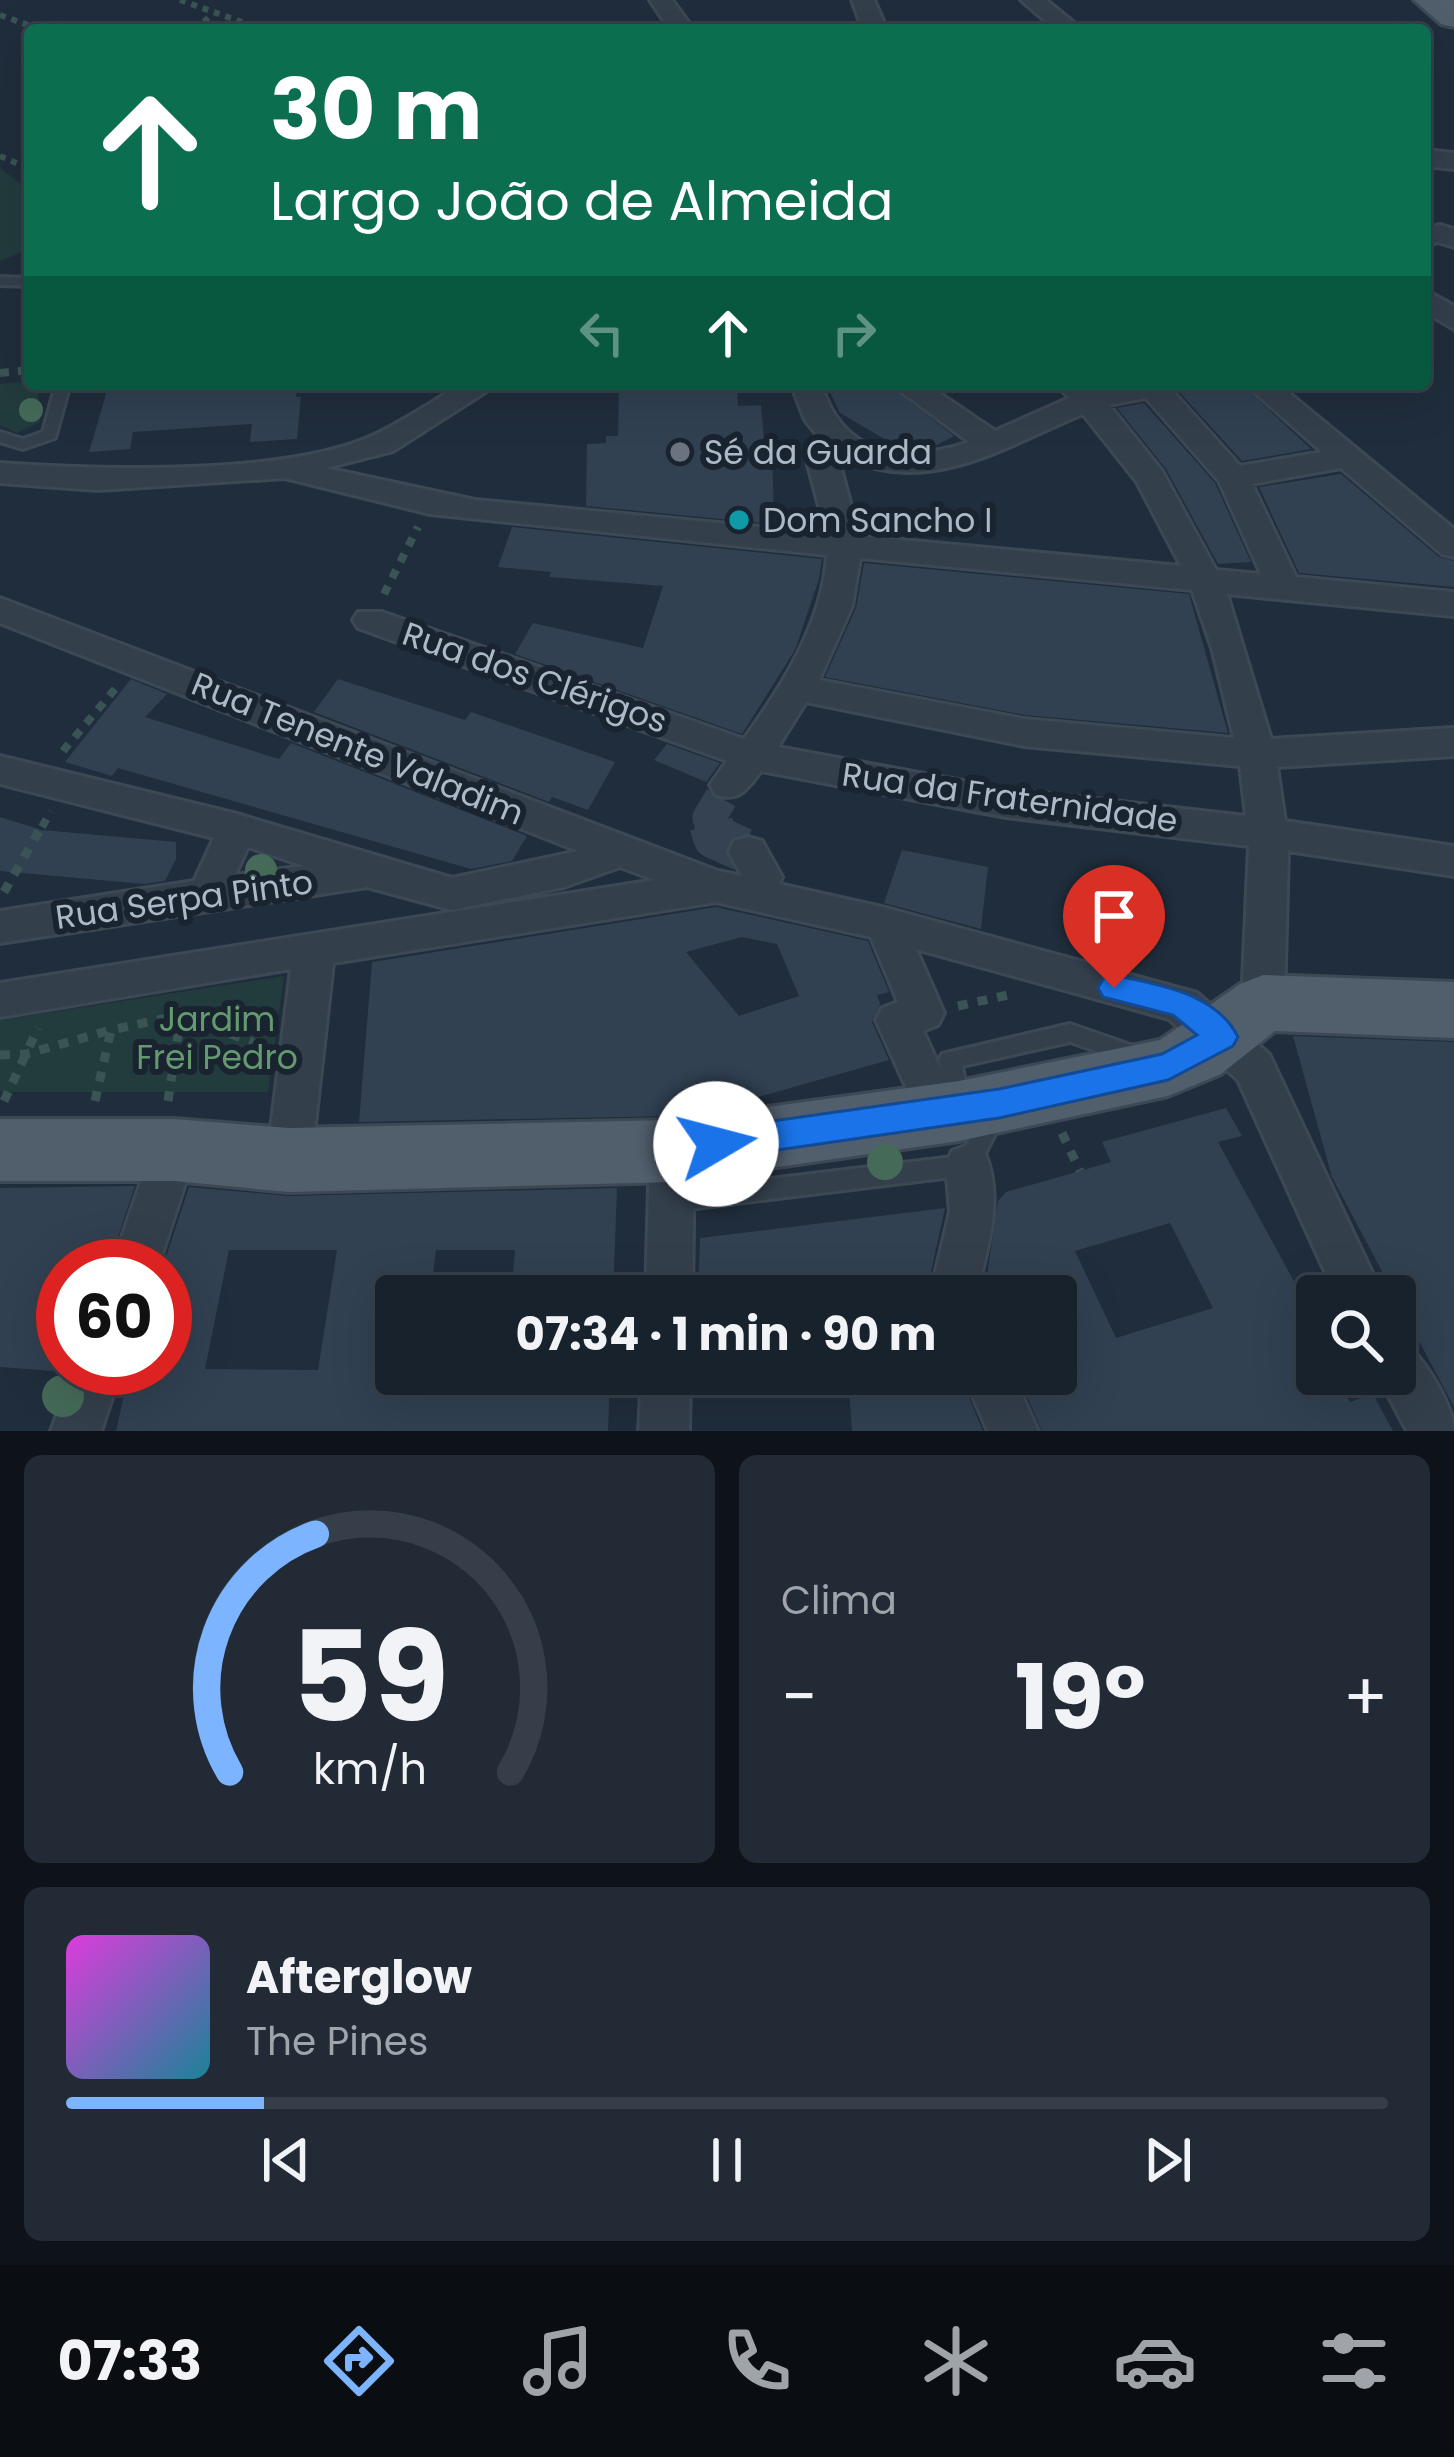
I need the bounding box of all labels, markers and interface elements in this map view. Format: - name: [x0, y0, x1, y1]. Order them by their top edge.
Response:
- text: 30 m: [270, 51, 482, 168]
- icon: ahead: [72, 72, 228, 228]
- text: Largo João de Almeida: [270, 163, 894, 239]
- icon: left: [569, 300, 635, 366]
- icon: ahead: [695, 300, 761, 366]
- icon: right: [821, 300, 887, 366]
- place label: Sé da Guarda: [704, 429, 932, 476]
- marker: Sé da Guarda: [667, 439, 693, 465]
- place label: Dom Sancho I: [763, 497, 992, 544]
- marker: Dom Sancho I: [726, 507, 752, 533]
- street label: Rua dos Clérigos: [396, 610, 673, 745]
- street label: Rua Tenente Valadim: [185, 660, 531, 837]
- street label: Rua da Fraternidade: [839, 751, 1181, 844]
- street label: Rua Serpa Pinto: [52, 858, 316, 941]
- pin: [1063, 865, 1165, 988]
- icon: arrive: [1081, 883, 1147, 949]
- park label: Jardim Frei Pedro: [136, 996, 298, 1081]
- position arrow: [653, 1081, 779, 1207]
- speed limit sign: 60: [36, 1239, 192, 1395]
- map controls: [1296, 1275, 1416, 1395]
- button: search: [1296, 1275, 1416, 1395]
- text: 07:34 · 1 min · 90 m: [516, 1303, 936, 1366]
- text: Clima: [781, 1573, 897, 1628]
- text: 59: [291, 1590, 448, 1765]
- text: 19°: [1015, 1634, 1146, 1761]
- text: −: [781, 1651, 817, 1743]
- text: +: [1343, 1651, 1388, 1743]
- text: km/h: [312, 1739, 427, 1799]
- text: Afterglow: [246, 1946, 472, 2009]
- text: The Pines: [246, 2014, 428, 2069]
- icon: previous: [253, 2127, 319, 2193]
- icon: pause: [694, 2127, 760, 2193]
- icon: next: [1135, 2127, 1201, 2193]
- icon: directions: [317, 2319, 401, 2403]
- icon: music: [516, 2319, 600, 2403]
- icon: phone: [715, 2319, 799, 2403]
- icon: climate: [914, 2319, 998, 2403]
- icon: car: [1113, 2319, 1197, 2403]
- icon: filters: [1312, 2319, 1396, 2403]
- text: 07:33: [58, 2323, 202, 2399]

